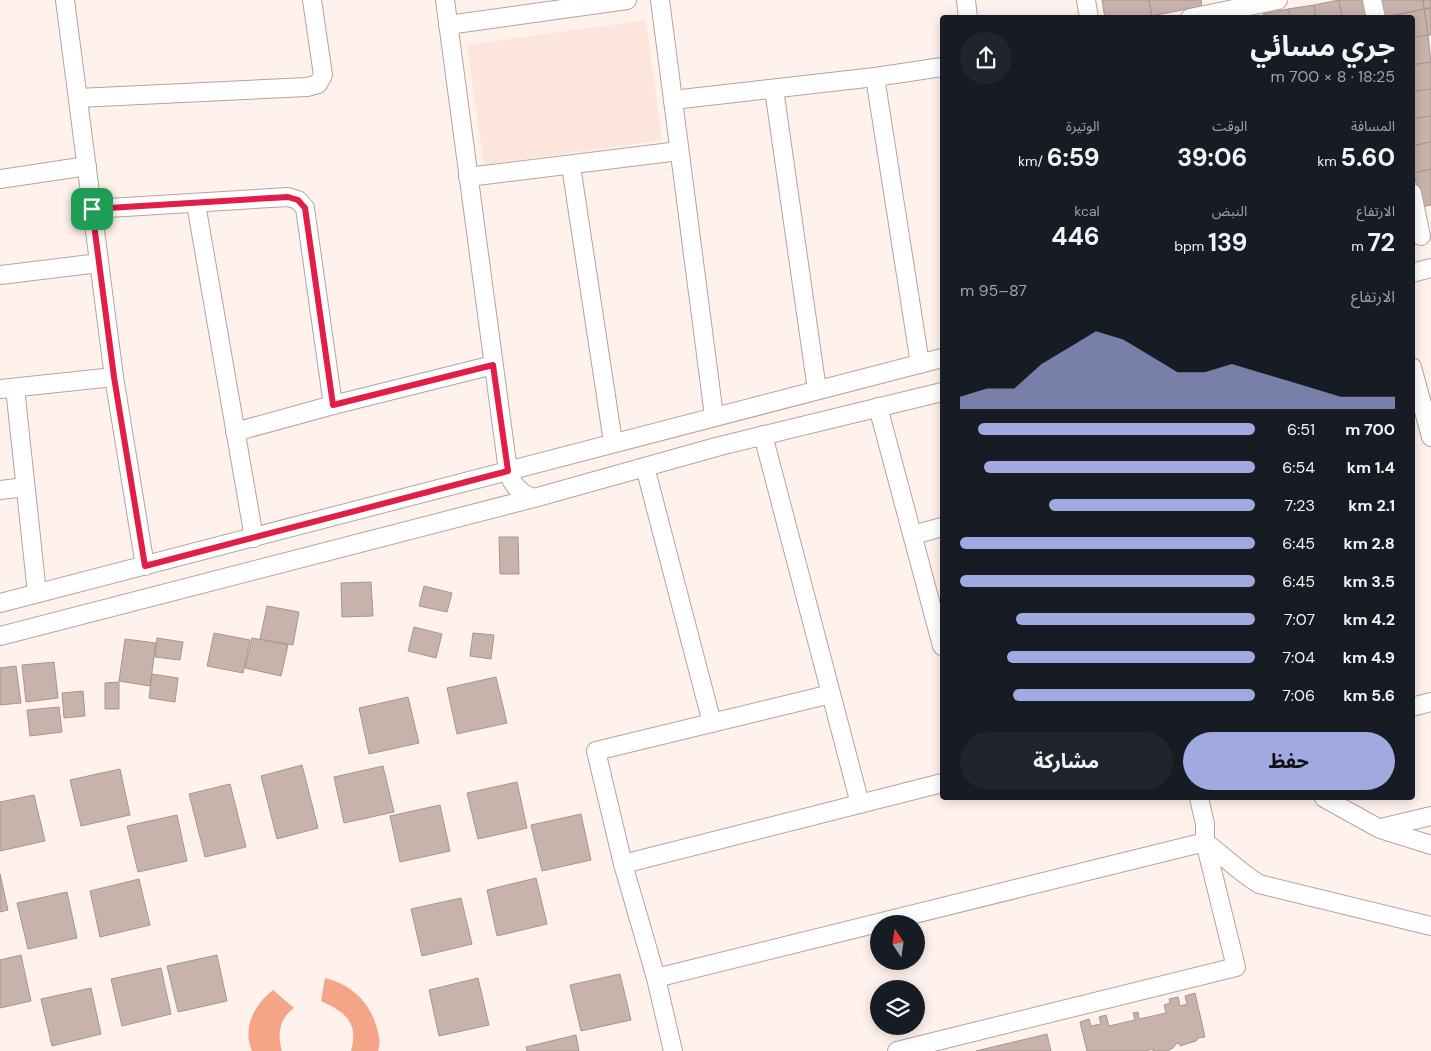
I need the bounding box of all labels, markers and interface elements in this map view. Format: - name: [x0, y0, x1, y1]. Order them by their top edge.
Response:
- text: جري مسائي: [1250, 28, 1395, 65]
- button: share: [960, 32, 1012, 84]
- text: 18:25 · 8 × 700 m: [1271, 66, 1395, 87]
- text: الوتيرة: [1066, 117, 1100, 135]
- text: الوقت: [1212, 117, 1247, 135]
- text: المسافة: [1351, 117, 1395, 135]
- text: 6:59: [1047, 141, 1100, 174]
- text: 39:06: [1177, 141, 1247, 174]
- text: 5.60: [1340, 141, 1395, 174]
- text: /km: [1018, 152, 1047, 170]
- text: km: [1317, 152, 1340, 170]
- pin: [71, 188, 113, 230]
- icon: arrive: [78, 195, 106, 223]
- text: kcal: [1074, 202, 1100, 220]
- text: النبض: [1212, 202, 1247, 220]
- text: الارتفاع: [1357, 202, 1395, 220]
- text: 446: [1051, 220, 1100, 253]
- text: 139: [1208, 226, 1247, 259]
- text: 72: [1367, 226, 1395, 259]
- text: bpm: [1174, 237, 1208, 255]
- text: m: [1351, 237, 1367, 255]
- text: 87–95 m: [960, 280, 1027, 301]
- text: الارتفاع: [1351, 286, 1395, 307]
- text: 6:51: [1287, 419, 1315, 440]
- text: 700 m: [1345, 419, 1395, 440]
- text: 6:54: [1282, 457, 1315, 478]
- text: 1.4 km: [1347, 457, 1395, 478]
- text: 7:23: [1285, 495, 1315, 516]
- text: 2.1 km: [1348, 495, 1395, 516]
- text: 6:45: [1282, 533, 1315, 554]
- text: 2.8 km: [1344, 533, 1395, 554]
- text: 6:45: [1282, 571, 1315, 592]
- text: 3.5 km: [1343, 571, 1395, 592]
- text: 7:07: [1284, 609, 1315, 630]
- text: 4.2 km: [1343, 609, 1395, 630]
- text: 7:04: [1283, 647, 1315, 668]
- text: 4.9 km: [1343, 647, 1395, 668]
- text: 7:06: [1282, 685, 1315, 706]
- text: 5.6 km: [1343, 685, 1395, 706]
- button: مشاركة: [960, 732, 1173, 790]
- button: حفظ: [1183, 732, 1395, 790]
- north arrow: [870, 915, 925, 970]
- map controls: [870, 915, 925, 1035]
- button: layers: [870, 980, 925, 1035]

